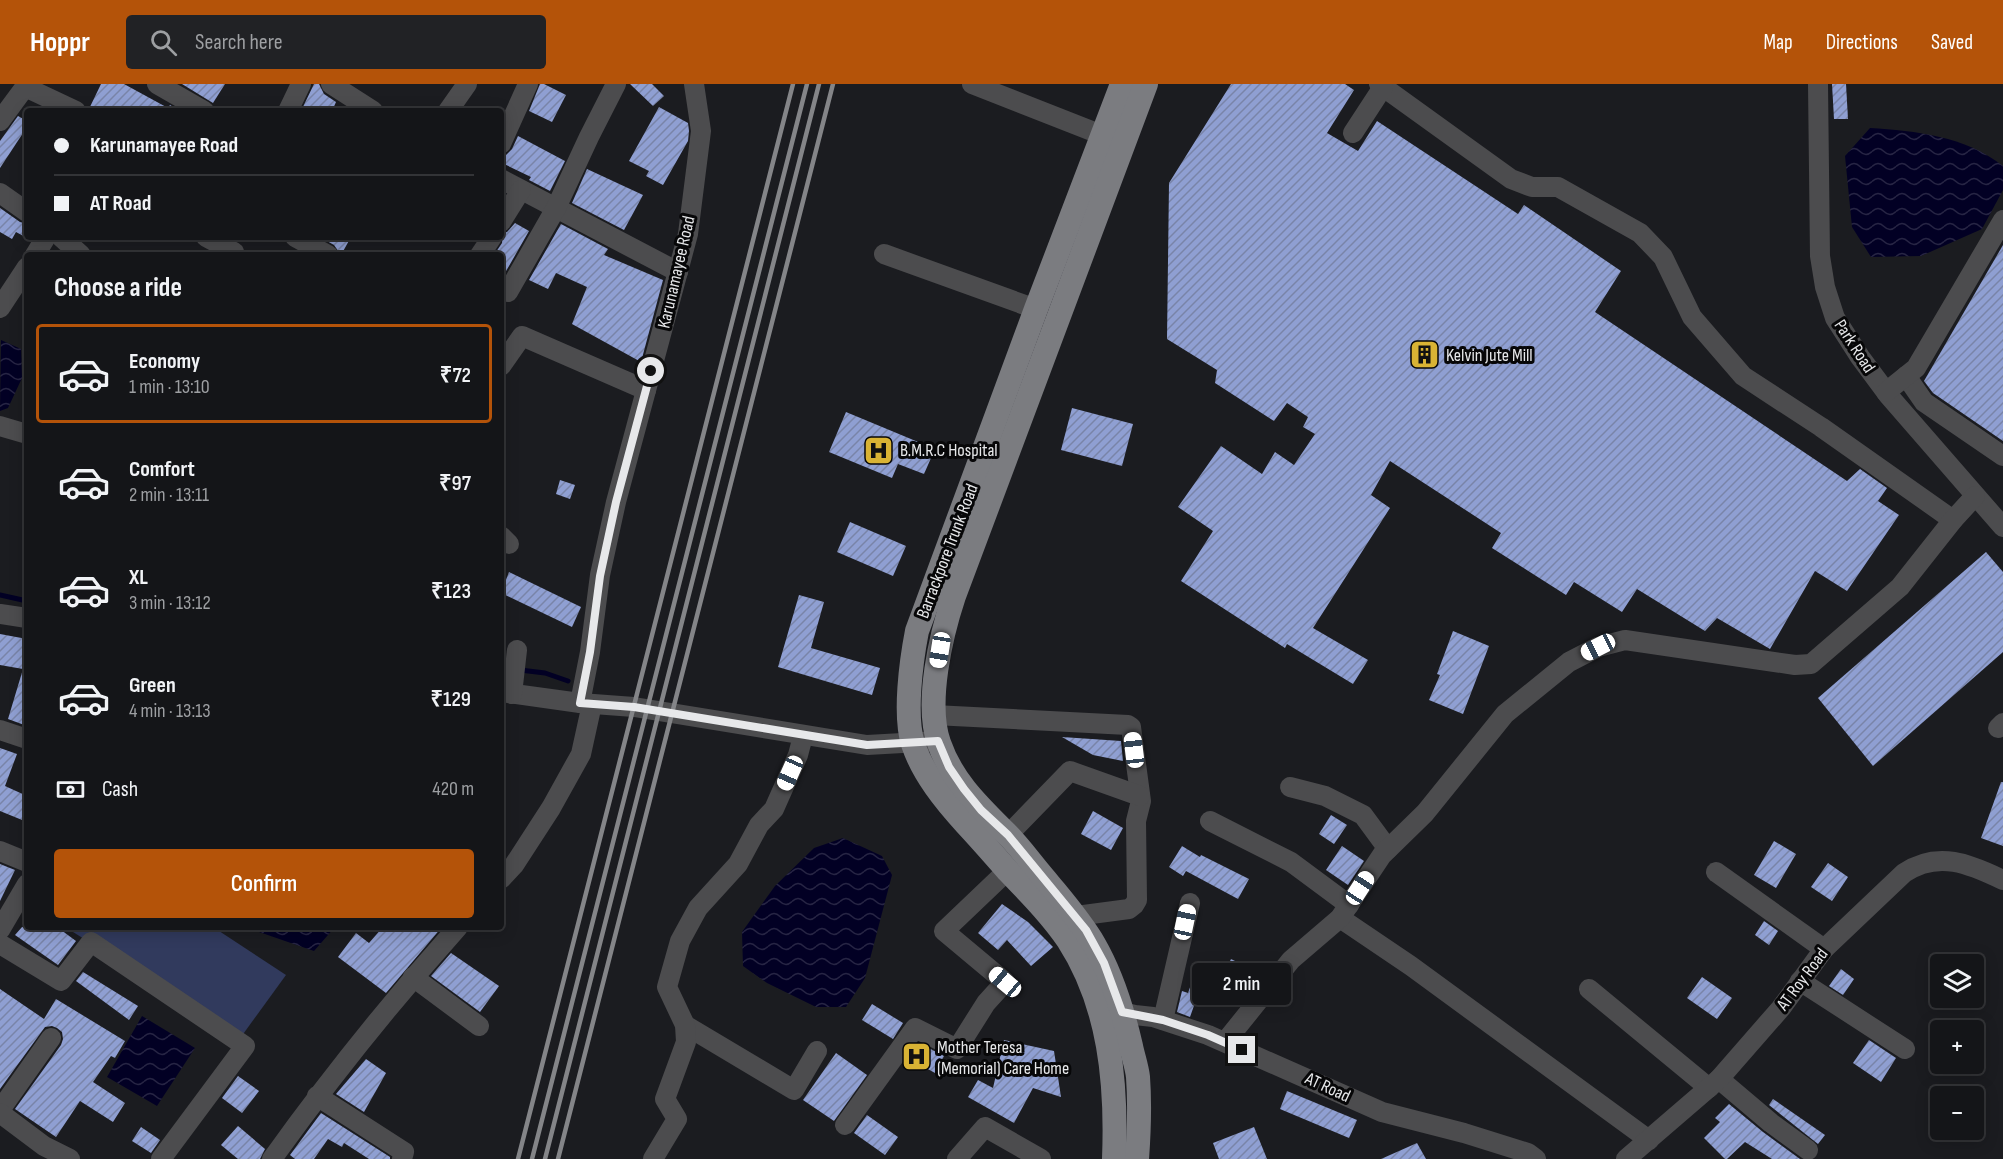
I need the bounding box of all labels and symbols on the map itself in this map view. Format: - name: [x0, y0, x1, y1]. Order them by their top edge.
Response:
- street label: Karunamayee Road: [653, 214, 700, 330]
- street label: Park Road: [1830, 316, 1880, 377]
- building icon: Kelvin Jute Mill: [1409, 339, 1441, 371]
- place label: Kelvin Jute Mill: [1446, 345, 1533, 366]
- route start: [637, 357, 664, 384]
- hospital icon: B.M.R.C Hospital: [863, 434, 895, 466]
- place label: B.M.R.C Hospital: [900, 440, 998, 461]
- street label: Barrackpore Trunk Road: [912, 481, 983, 621]
- car: [928, 631, 952, 669]
- car: [1578, 631, 1618, 663]
- car: [1123, 731, 1145, 769]
- car: [774, 753, 806, 793]
- car: [1343, 868, 1377, 908]
- car: [1172, 903, 1198, 941]
- street label: AT Roy Road: [1772, 944, 1833, 1015]
- callout: 2 min: [1192, 963, 1292, 1005]
- car: [985, 964, 1025, 1000]
- route end: [1228, 1036, 1255, 1063]
- place label: Mother Teresa (Memorial) Care Home: [937, 1037, 1069, 1079]
- hospital icon: Mother Teresa (Memorial) Care Home: [900, 1041, 932, 1073]
- street label: AT Road: [1301, 1068, 1354, 1107]

